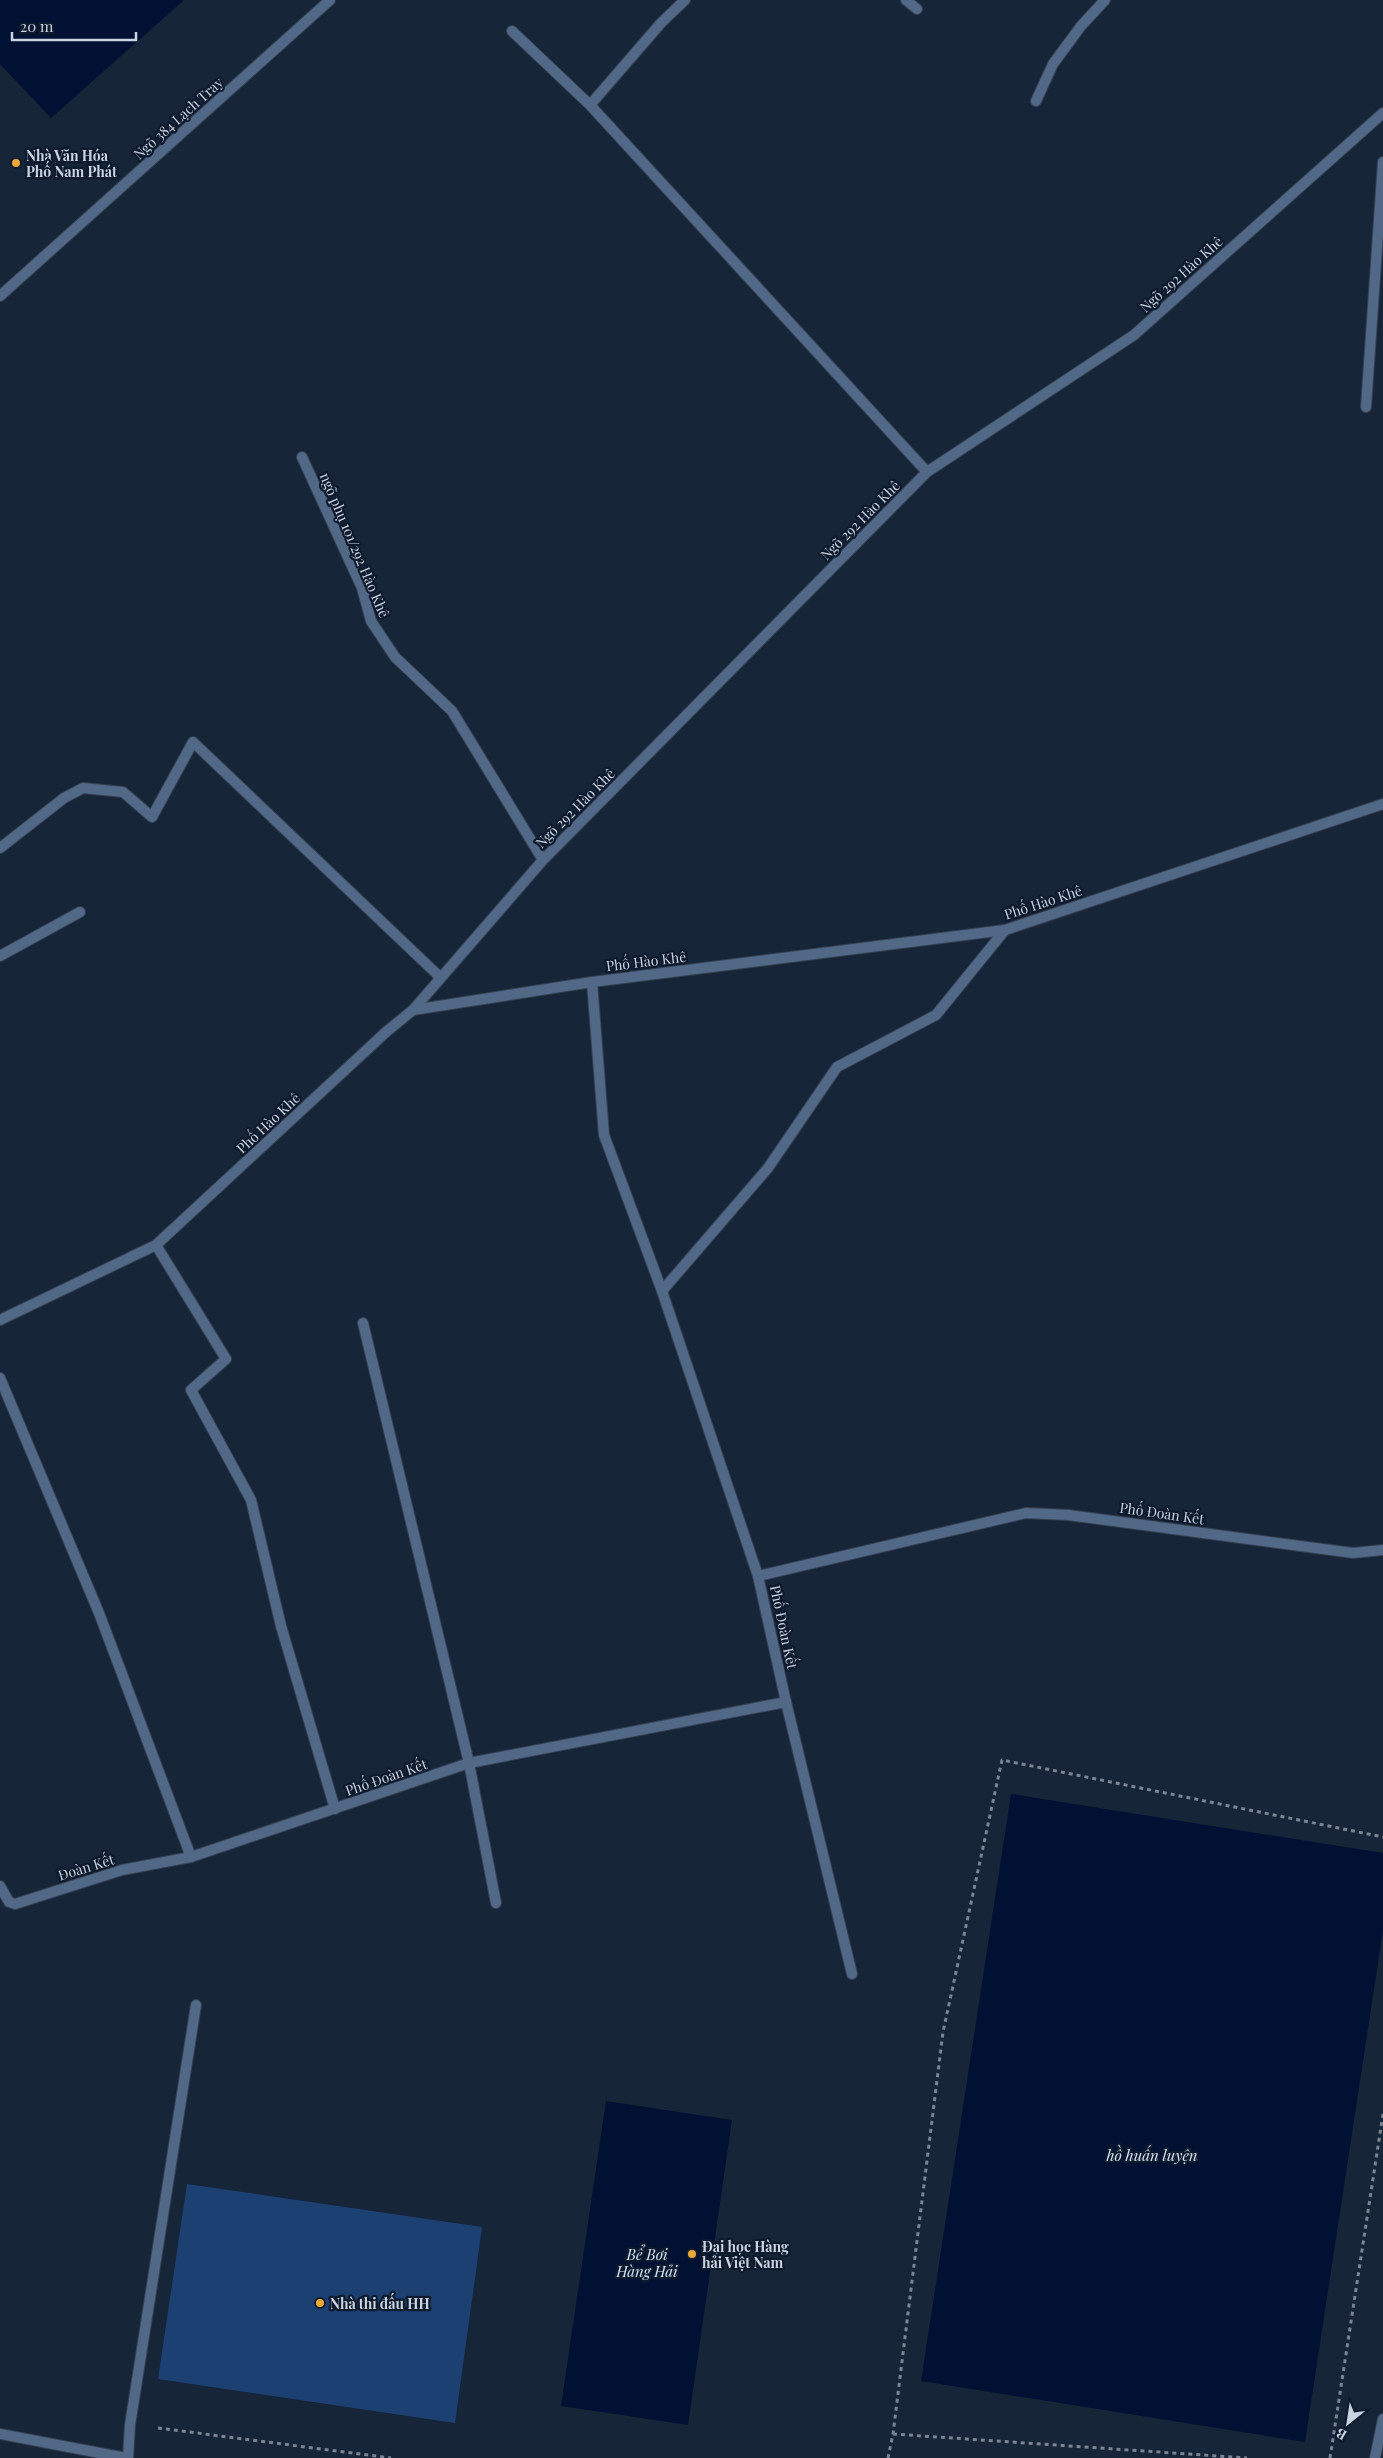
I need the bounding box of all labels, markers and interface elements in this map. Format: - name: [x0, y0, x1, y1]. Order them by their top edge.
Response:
- scale bar: [12, 10, 136, 42]
- text: 20 m: [20, 16, 54, 36]
- street label: Ngõ 384 Lạch Tray: [129, 73, 227, 163]
- place label: Nhà Văn Hóa Phố Nam Phát: [26, 146, 117, 181]
- marker: Nhà Văn Hóa Phố Nam Phát: [10, 157, 22, 169]
- street label: Ngõ 292 Hào Khê: [1136, 232, 1226, 316]
- street label: ngõ phụ 101/292 Hào Khê: [316, 470, 394, 620]
- street label: Ngõ 292 Hào Khê: [816, 476, 904, 564]
- street label: Ngõ 292 Hào Khê: [531, 764, 619, 852]
- street label: Phố Hào Khê: [1001, 879, 1084, 923]
- street label: Phố Hào Khê: [605, 945, 687, 975]
- street label: Phố Hào Khê: [231, 1087, 304, 1157]
- street label: Phố Đoàn Kết: [1118, 1496, 1207, 1528]
- street label: Phố Đoàn Kết: [766, 1583, 804, 1672]
- street label: Phố Đoàn Kết: [342, 1752, 430, 1800]
- street label: Đoàn Kết: [55, 1847, 117, 1885]
- water label: hồ huấn luyện: [1105, 2144, 1198, 2165]
- place label: Đại học Hàng hải Việt Nam: [702, 2237, 789, 2272]
- water label: Bể Bơi Hàng Hải: [615, 2244, 678, 2281]
- marker: Đại học Hàng hải Việt Nam: [686, 2248, 698, 2260]
- place label: Nhà thi đấu HH: [330, 2292, 430, 2313]
- marker: Nhà thi đấu HH: [314, 2297, 326, 2309]
- north arrow: [1323, 2398, 1373, 2448]
- text: B: [1332, 2424, 1350, 2445]

